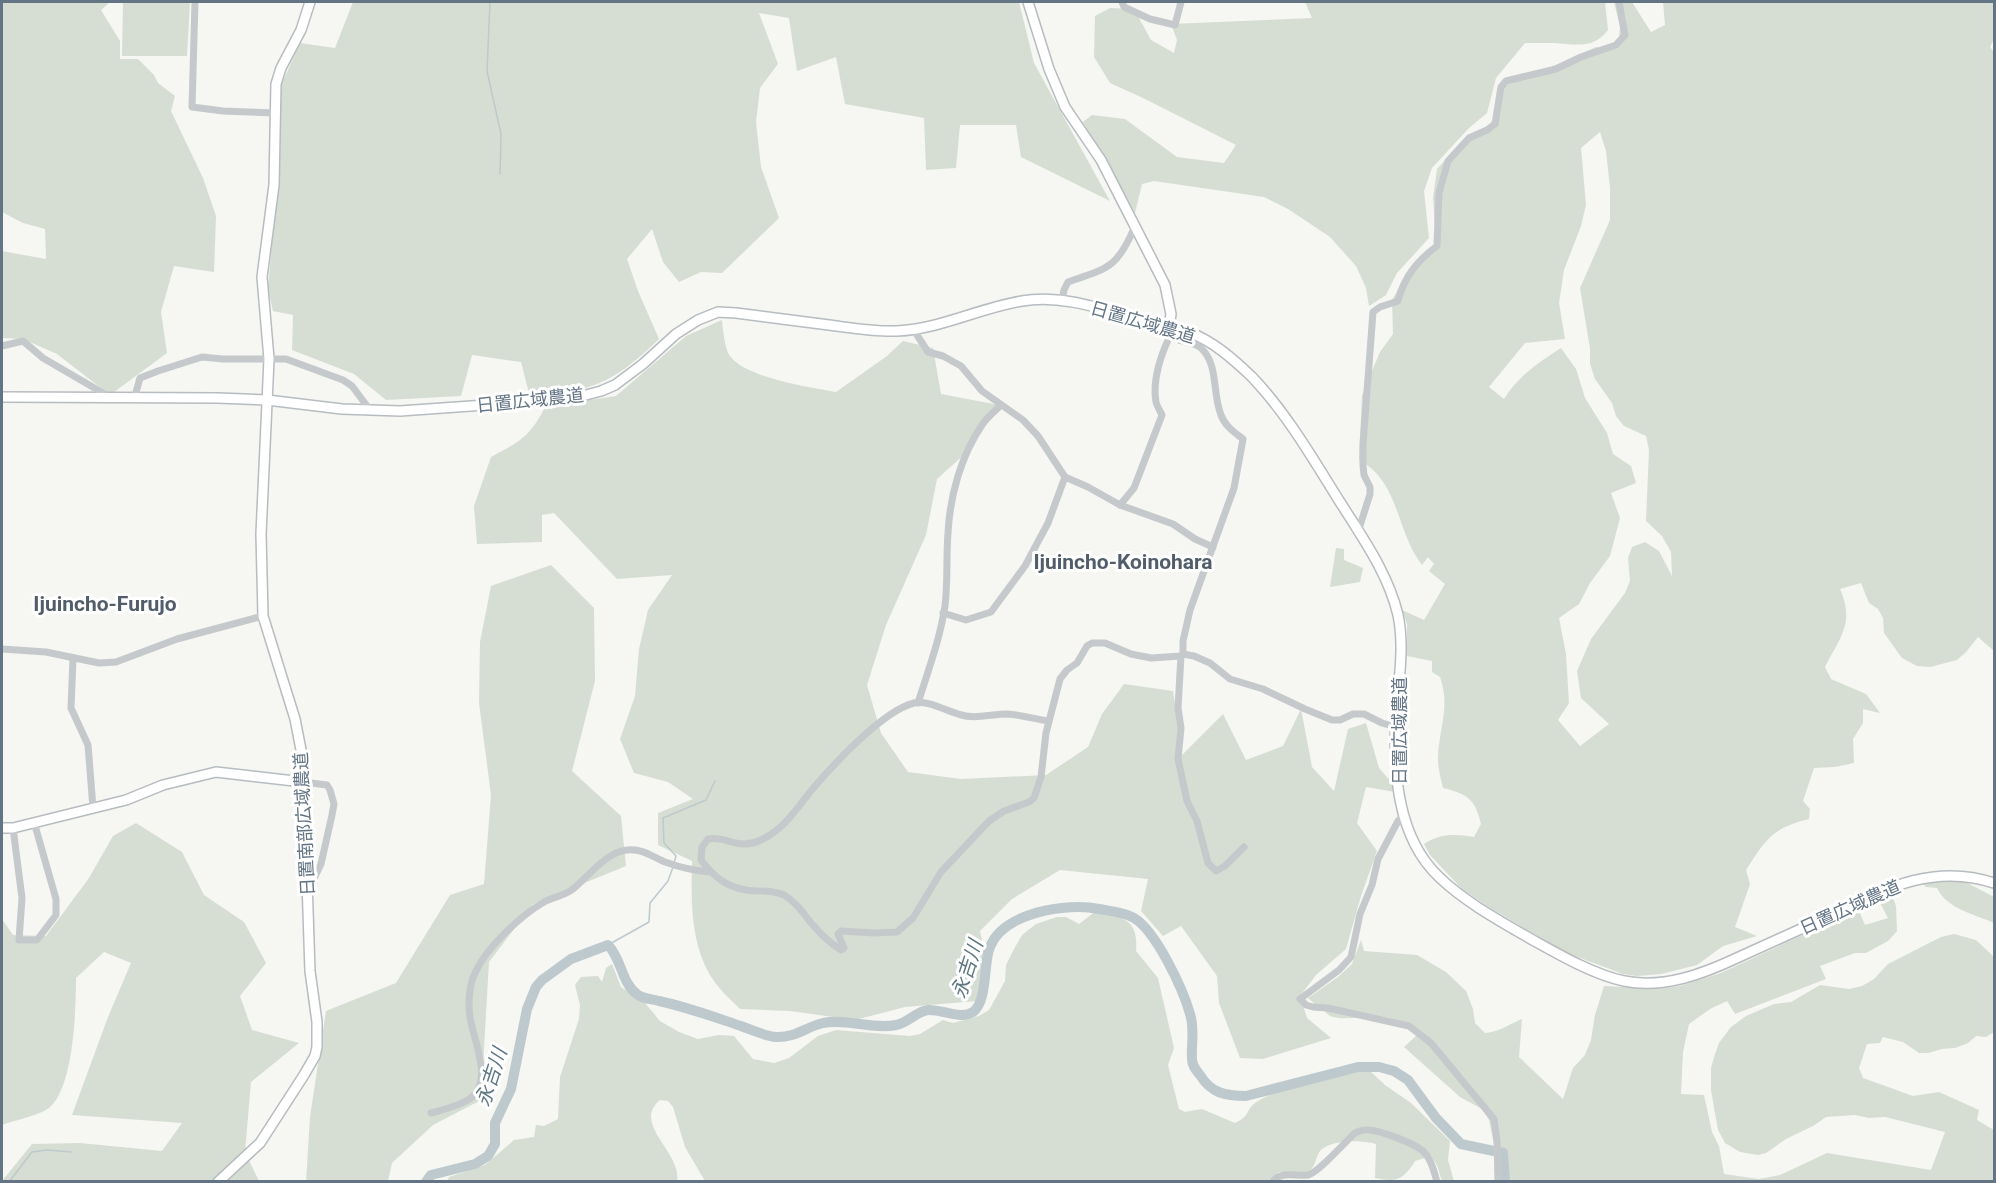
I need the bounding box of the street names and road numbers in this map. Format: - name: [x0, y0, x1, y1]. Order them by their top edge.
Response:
- street label: 日置広域農道: [1088, 297, 1198, 347]
- street label: 日置広域農道: [475, 384, 585, 416]
- street label: 日置広域農道: [1389, 677, 1410, 785]
- street label: 日置南部広域農道: [290, 752, 318, 896]
- street label: 日置広域農道: [1796, 875, 1904, 939]

